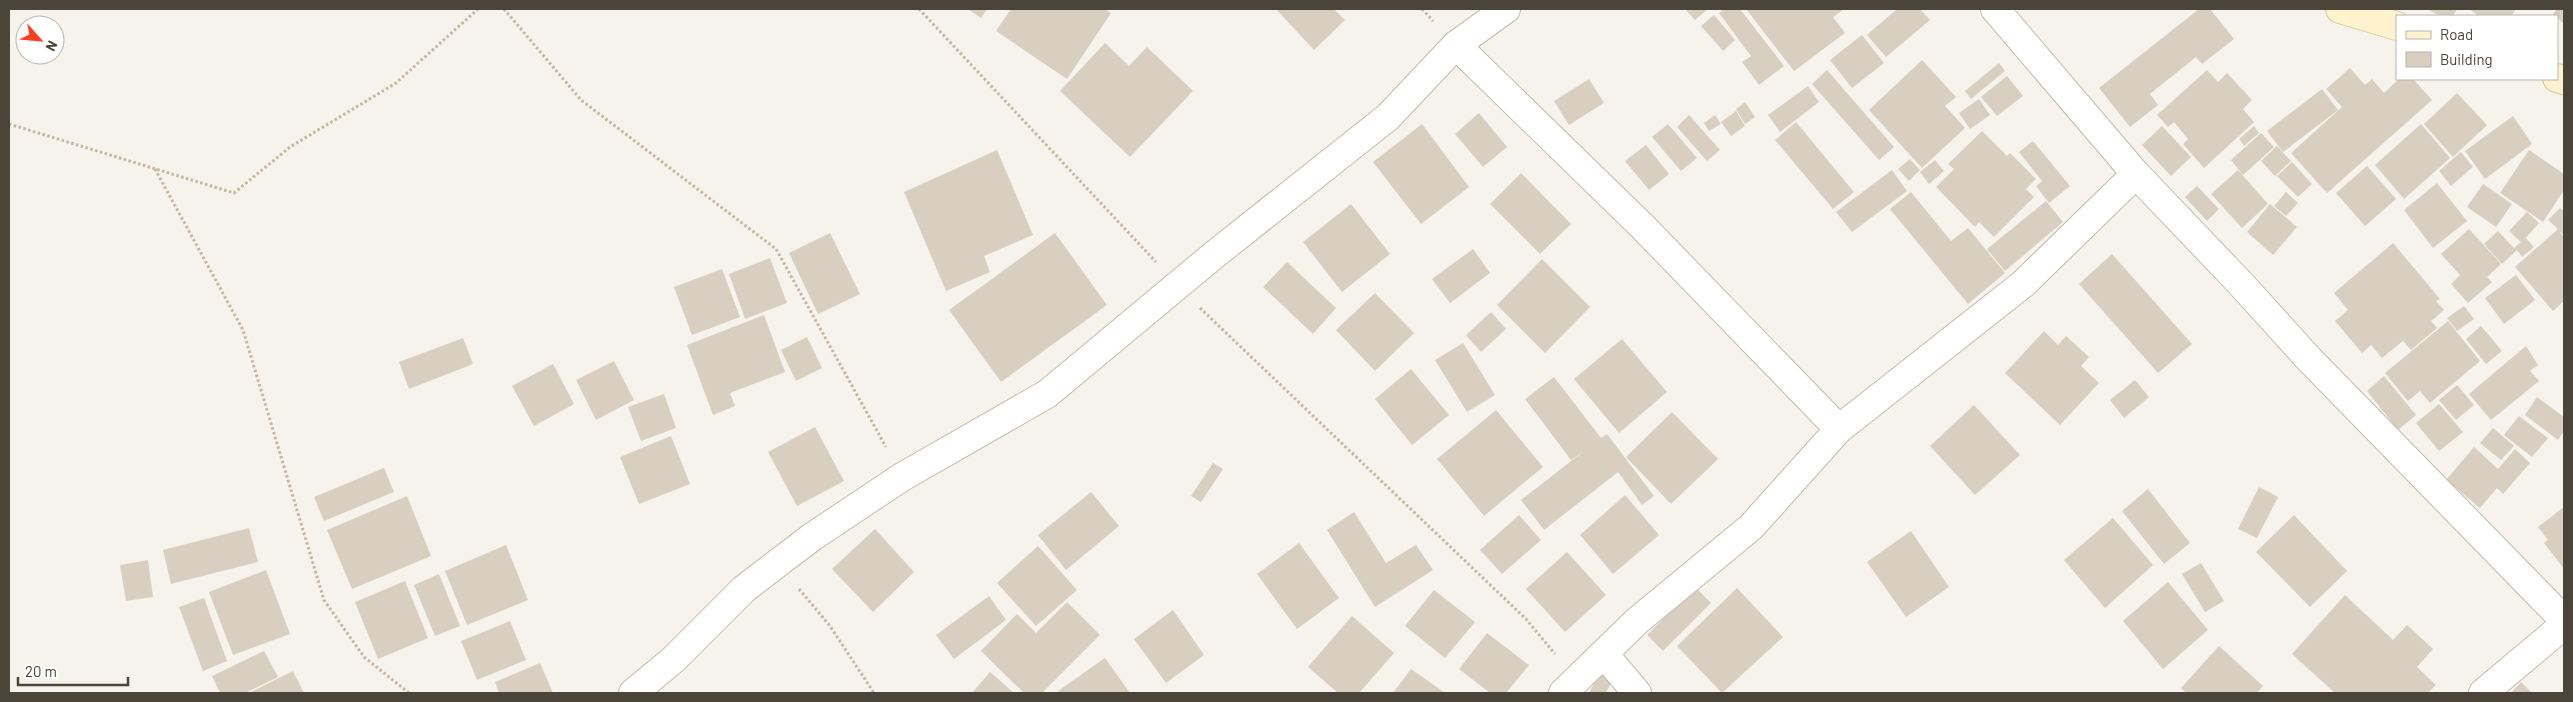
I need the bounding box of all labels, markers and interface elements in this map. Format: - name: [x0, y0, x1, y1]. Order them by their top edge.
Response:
- north arrow: [15, 15, 65, 65]
- legend: [2396, 15, 2558, 80]
- text: Road: [2440, 25, 2473, 43]
- text: N: [42, 38, 62, 54]
- text: Building: [2440, 50, 2493, 68]
- scale bar: [18, 654, 128, 686]
- text: 20 m: [25, 662, 57, 680]

